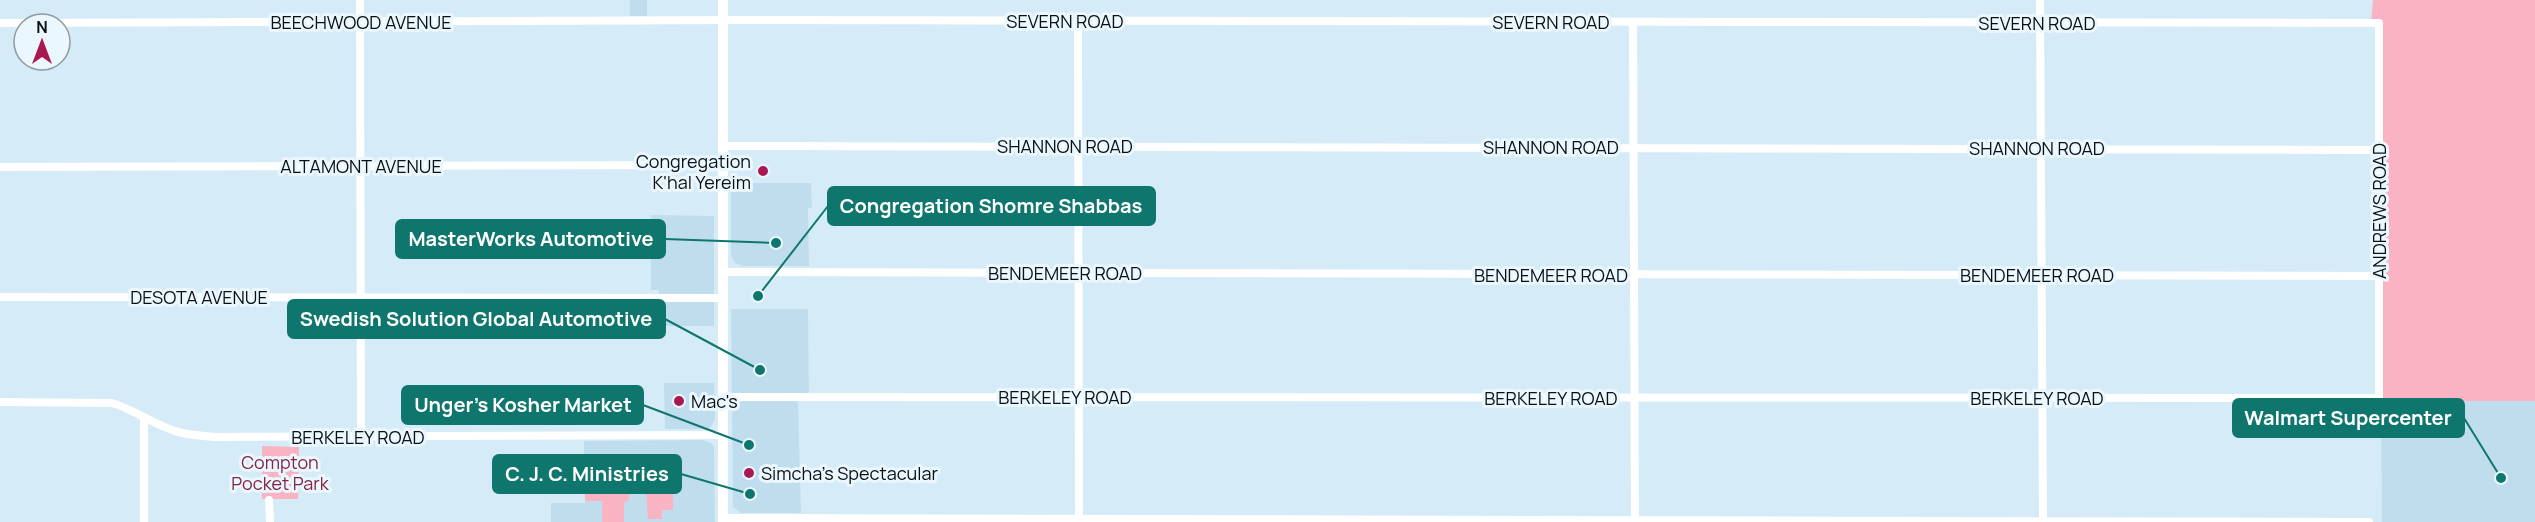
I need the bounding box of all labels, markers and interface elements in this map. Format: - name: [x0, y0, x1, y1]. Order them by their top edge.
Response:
- street label: SEVERN ROAD: [1006, 9, 1124, 33]
- street label: BEECHWOOD AVENUE: [270, 10, 452, 34]
- street label: SEVERN ROAD: [1492, 10, 1610, 34]
- street label: SEVERN ROAD: [1978, 11, 2096, 35]
- north arrow: [12, 12, 72, 72]
- text: N: [36, 16, 48, 38]
- street label: SHANNON ROAD: [997, 134, 1133, 158]
- street label: SHANNON ROAD: [1483, 135, 1619, 159]
- street label: SHANNON ROAD: [1969, 136, 2105, 160]
- street label: ANDREWS ROAD: [2367, 143, 2391, 279]
- place label: Congregation K'hal Yereim: [636, 149, 751, 194]
- street label: ALTAMONT AVENUE: [280, 154, 442, 178]
- marker: Congregation K'hal Yereim: [756, 164, 770, 178]
- callout: Congregation Shomre Shabbas: [828, 187, 1155, 225]
- text: Congregation Shomre Shabbas: [840, 192, 1143, 219]
- callout: MasterWorks Automotive: [396, 220, 665, 258]
- text: MasterWorks Automotive: [408, 225, 654, 252]
- street label: BENDEMEER ROAD: [988, 261, 1142, 285]
- street label: BENDEMEER ROAD: [1474, 263, 1628, 287]
- street label: BENDEMEER ROAD: [1960, 263, 2114, 287]
- street label: DESOTA AVENUE: [130, 285, 268, 309]
- callout: Swedish Solution Global Automotive: [288, 300, 665, 338]
- text: Swedish Solution Global Automotive: [300, 305, 652, 332]
- street label: BERKELEY ROAD: [998, 385, 1132, 409]
- callout: Unger's Kosher Market: [402, 386, 643, 424]
- street label: BERKELEY ROAD: [1484, 386, 1618, 410]
- street label: BERKELEY ROAD: [1970, 386, 2104, 410]
- place label: Mac's: [691, 389, 738, 413]
- text: Unger's Kosher Market: [414, 391, 632, 418]
- marker: Mac's: [672, 394, 686, 408]
- callout: Walmart Supercenter: [2233, 399, 2464, 437]
- text: Walmart Supercenter: [2244, 404, 2452, 431]
- street label: BERKELEY ROAD: [291, 425, 425, 449]
- park label: Compton Pocket Park: [231, 450, 330, 495]
- callout: C. J. C. Ministries: [493, 455, 681, 493]
- text: C. J. C. Ministries: [505, 460, 669, 487]
- place label: Simcha's Spectacular: [761, 461, 939, 485]
- marker: Simcha's Spectacular: [742, 466, 756, 480]

